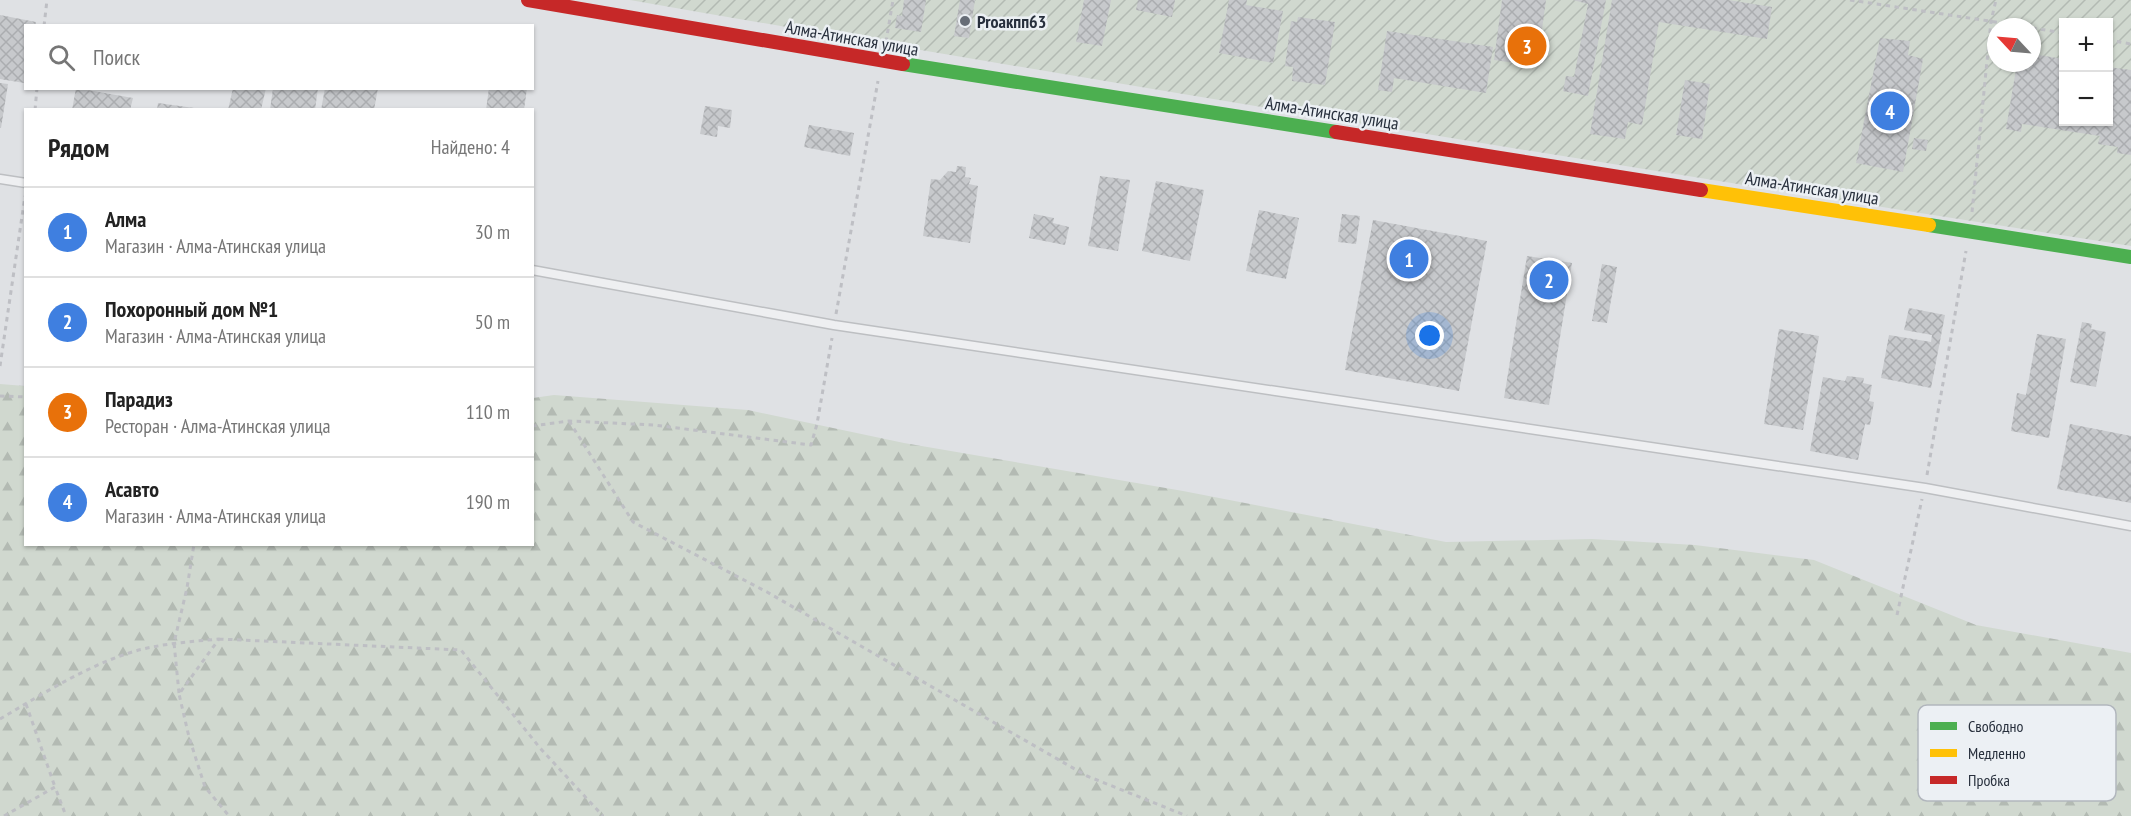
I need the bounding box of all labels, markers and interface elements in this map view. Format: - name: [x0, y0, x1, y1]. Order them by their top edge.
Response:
- place label: Proакпп63: [977, 10, 1046, 33]
- marker: Proакпп63: [958, 14, 972, 28]
- street label: Алма-Атинская улица: [784, 15, 920, 61]
- north arrow: [1987, 18, 2041, 72]
- map controls: [2059, 18, 2113, 126]
- button: +: [2059, 18, 2113, 72]
- search box: [24, 24, 534, 90]
- pin: 3: [1508, 24, 1546, 68]
- icon: search: [45, 41, 78, 74]
- text: Поиск: [93, 43, 140, 71]
- button: −: [2059, 72, 2113, 126]
- pin: 4: [1870, 88, 1910, 134]
- street label: Алма-Атинская улица: [1264, 91, 1400, 135]
- text: Рядом: [48, 131, 109, 164]
- text: Найдено: 4: [431, 134, 510, 160]
- street label: Алма-Атинская улица: [1744, 166, 1880, 210]
- text: Алма: [105, 205, 146, 233]
- text: 1: [63, 219, 72, 245]
- text: 30 m: [475, 219, 510, 245]
- text: Магазин · Алма-Атинская улица: [105, 233, 326, 259]
- pin: 1: [1390, 236, 1428, 282]
- pin: 2: [1530, 258, 1568, 302]
- text: Похоронный дом №1: [105, 295, 278, 323]
- text: 2: [63, 309, 72, 335]
- text: 50 m: [475, 309, 510, 335]
- your location: [1415, 321, 1444, 350]
- text: Магазин · Алма-Атинская улица: [105, 323, 326, 349]
- text: Парадиз: [105, 385, 173, 413]
- text: 3: [63, 399, 72, 425]
- text: 110 m: [466, 399, 510, 425]
- text: Ресторан · Алма-Атинская улица: [105, 413, 331, 439]
- text: Асавто: [105, 475, 159, 503]
- text: 4: [63, 489, 72, 515]
- text: 190 m: [466, 489, 510, 515]
- text: Магазин · Алма-Атинская улица: [105, 503, 326, 529]
- legend: [1918, 705, 2116, 801]
- text: Свободно: [1968, 716, 2023, 736]
- text: Медленно: [1968, 743, 2026, 763]
- text: Пробка: [1968, 770, 2010, 790]

